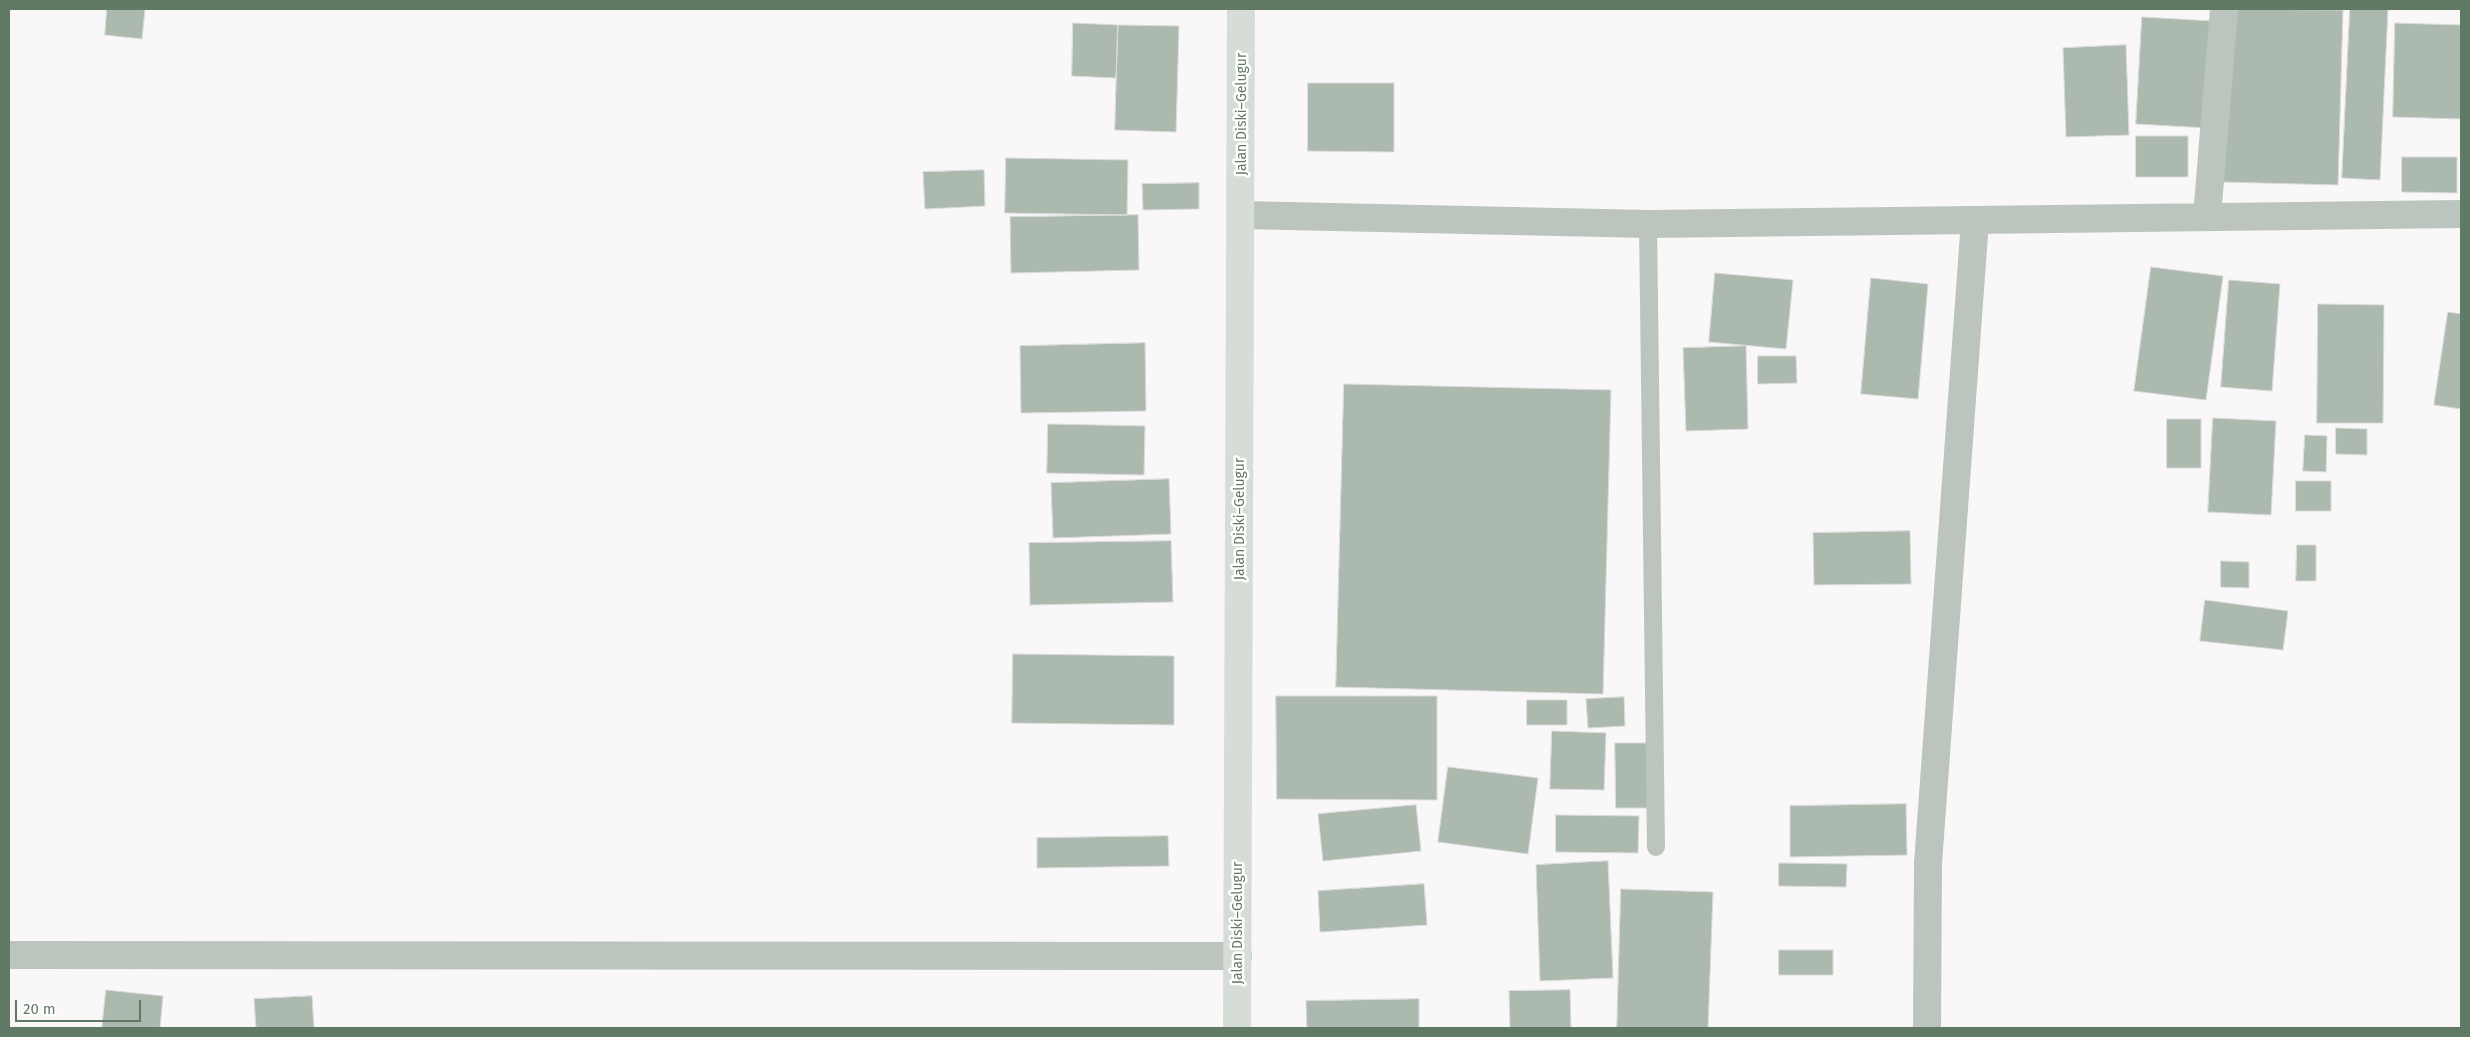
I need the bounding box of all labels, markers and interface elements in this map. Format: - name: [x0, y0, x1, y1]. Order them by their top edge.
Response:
- street label: Jalan Diski–Gelugur: [1234, 53, 1250, 175]
- street label: Jalan Diski–Gelugur: [1232, 458, 1248, 580]
- street label: Jalan Diski–Gelugur: [1230, 862, 1246, 984]
- scale bar: [18, 990, 144, 1022]
- text: 20 m: [23, 1000, 56, 1018]

